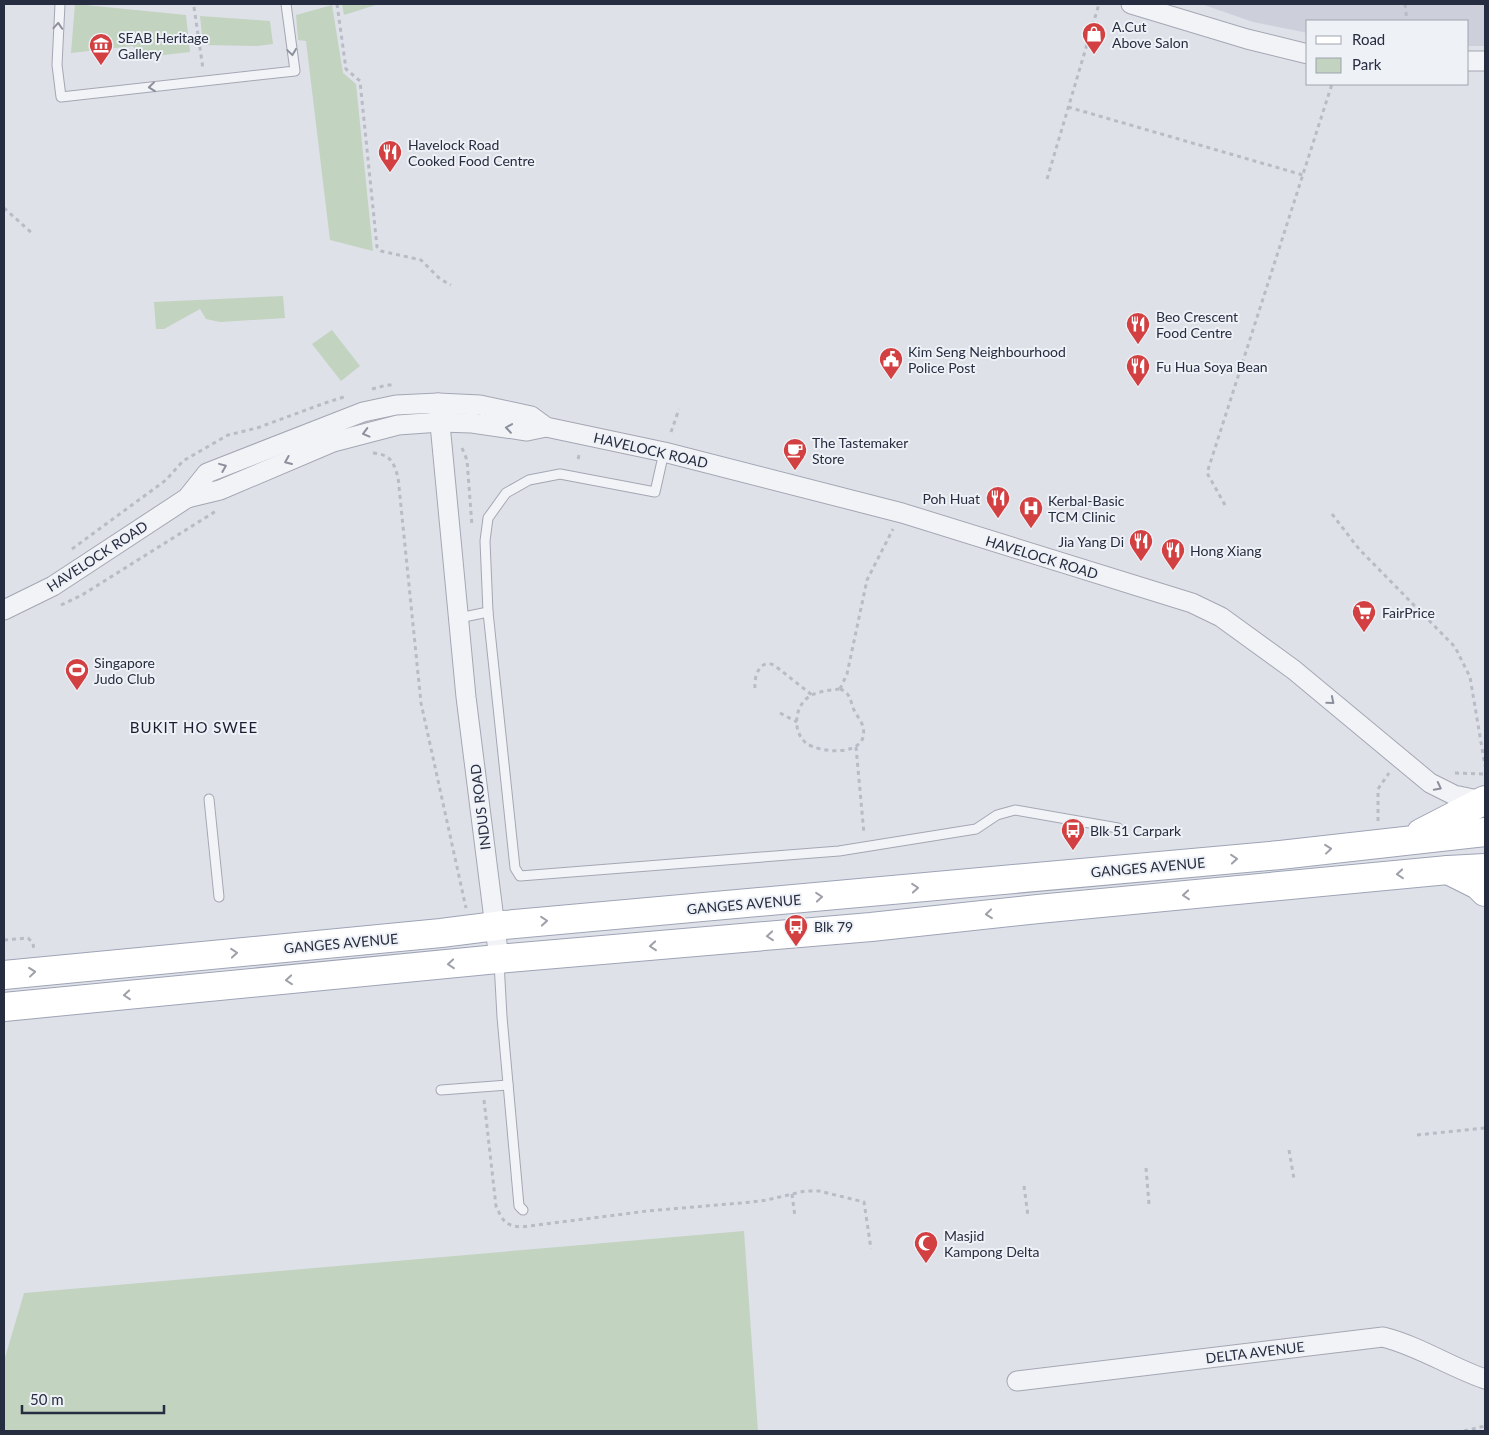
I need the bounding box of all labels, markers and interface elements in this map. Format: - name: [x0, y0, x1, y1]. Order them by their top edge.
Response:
- place label: A.Cut Above Salon: [1112, 18, 1189, 51]
- legend: [1306, 20, 1469, 85]
- shop icon: A.Cut Above Salon: [1081, 21, 1107, 55]
- one-way arrow: [53, 22, 64, 30]
- place label: SEAB Heritage Gallery: [118, 29, 209, 62]
- text: Road: [1352, 30, 1385, 48]
- museum icon: SEAB Heritage Gallery: [88, 32, 114, 66]
- one-way arrow: [286, 48, 297, 56]
- text: Park: [1352, 55, 1382, 73]
- one-way arrow: [148, 81, 156, 92]
- place label: Havelock Road Cooked Food Centre: [408, 136, 535, 169]
- restaurant icon: Havelock Road Cooked Food Centre: [377, 139, 403, 173]
- place label: Beo Crescent Food Centre: [1156, 308, 1238, 341]
- restaurant icon: Beo Crescent Food Centre: [1125, 311, 1151, 345]
- place label: Kim Seng Neighbourhood Police Post: [908, 343, 1066, 376]
- public building icon: Kim Seng Neighbourhood Police Post: [878, 346, 904, 380]
- restaurant icon: Fu Hua Soya Bean: [1125, 353, 1151, 387]
- place label: Fu Hua Soya Bean: [1156, 358, 1268, 375]
- one-way arrow: [505, 423, 513, 434]
- one-way arrow: [361, 427, 370, 438]
- street label: HAVELOCK ROAD: [592, 429, 710, 471]
- place label: The Tastemaker Store: [812, 434, 908, 467]
- cafe icon: The Tastemaker Store: [782, 437, 808, 471]
- one-way arrow: [284, 454, 293, 465]
- one-way arrow: [218, 463, 226, 473]
- restaurant icon: Poh Huat: [985, 485, 1011, 519]
- place label: Poh Huat: [922, 490, 980, 507]
- place label: Kerbal-Basic TCM Clinic: [1048, 492, 1125, 525]
- hospital icon: Kerbal-Basic TCM Clinic: [1018, 495, 1044, 529]
- street label: HAVELOCK ROAD: [43, 517, 151, 595]
- restaurant icon: Jia Yang Di: [1128, 528, 1154, 562]
- street label: HAVELOCK ROAD: [984, 532, 1100, 582]
- place label: Jia Yang Di: [1058, 533, 1124, 550]
- restaurant icon: Hong Xiang: [1160, 537, 1186, 571]
- place label: Hong Xiang: [1190, 542, 1262, 559]
- supermarket icon: FairPrice: [1351, 599, 1377, 633]
- place label: FairPrice: [1382, 604, 1435, 621]
- place label: Singapore Judo Club: [94, 654, 155, 687]
- sports icon: Singapore Judo Club: [64, 657, 90, 691]
- one-way arrow: [1325, 695, 1334, 704]
- district label: BUKIT HO SWEE: [130, 718, 258, 736]
- street label: INDUS ROAD: [466, 763, 494, 851]
- one-way arrow: [1433, 781, 1442, 791]
- bus stop icon: Blk 51 Carpark: [1060, 817, 1086, 851]
- place label: Blk 51 Carpark: [1090, 822, 1182, 839]
- one-way arrow: [1325, 844, 1333, 855]
- street label: GANGES AVENUE: [1090, 854, 1206, 880]
- one-way arrow: [1230, 854, 1238, 865]
- one-way arrow: [1395, 868, 1403, 879]
- one-way arrow: [912, 883, 920, 894]
- one-way arrow: [1181, 889, 1189, 900]
- street label: GANGES AVENUE: [686, 891, 802, 917]
- one-way arrow: [815, 892, 823, 903]
- one-way arrow: [985, 908, 993, 919]
- bus stop icon: Blk 79: [783, 913, 809, 947]
- one-way arrow: [540, 916, 548, 927]
- place label: Blk 79: [814, 918, 853, 935]
- street label: GANGES AVENUE: [283, 930, 399, 956]
- one-way arrow: [766, 931, 774, 942]
- one-way arrow: [648, 941, 656, 952]
- one-way arrow: [230, 947, 238, 958]
- one-way arrow: [446, 958, 454, 969]
- one-way arrow: [28, 967, 36, 978]
- one-way arrow: [285, 974, 293, 985]
- one-way arrow: [123, 989, 131, 1000]
- place label: Masjid Kampong Delta: [944, 1227, 1039, 1260]
- mosque icon: Masjid Kampong Delta: [913, 1230, 939, 1264]
- street label: DELTA AVENUE: [1205, 1338, 1305, 1366]
- scale bar: [22, 1382, 165, 1414]
- text: 50 m: [30, 1390, 64, 1408]

